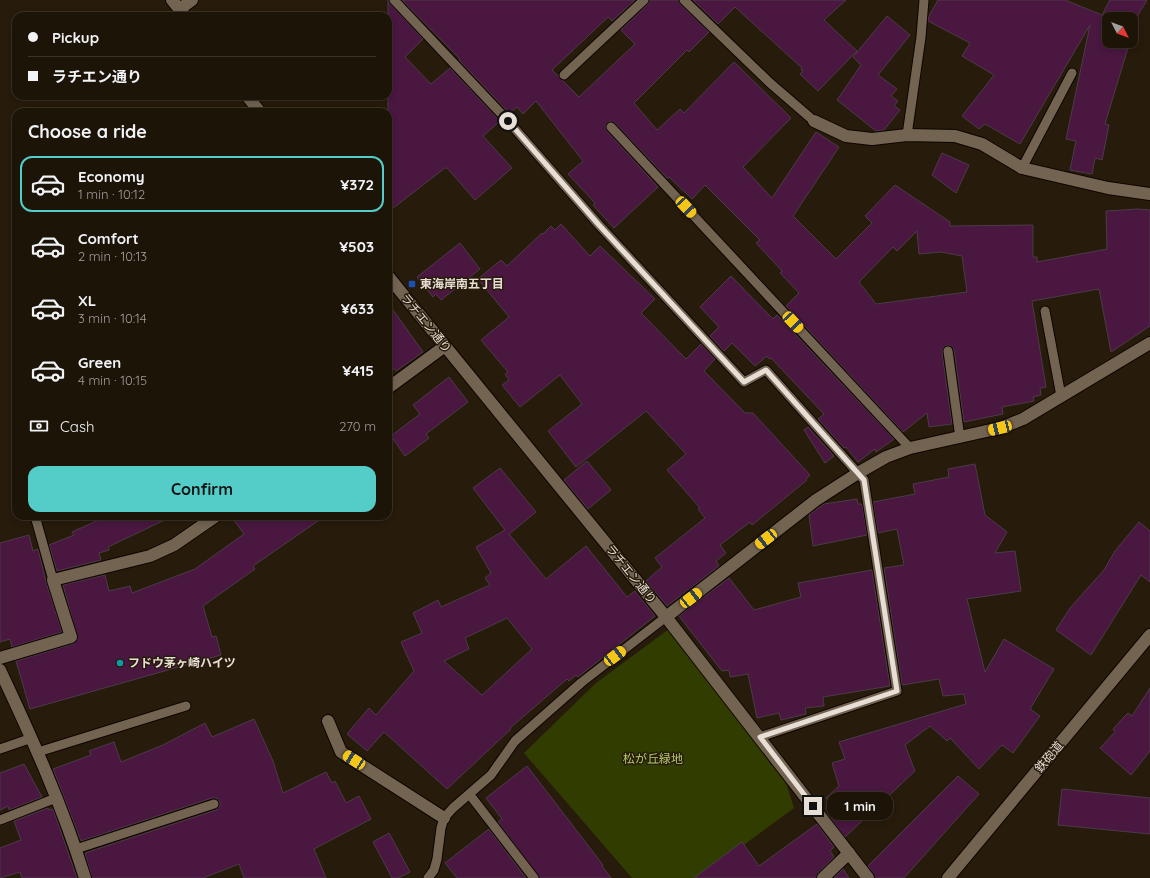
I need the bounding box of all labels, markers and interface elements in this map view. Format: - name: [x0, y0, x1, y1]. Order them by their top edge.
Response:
- north arrow: [1102, 12, 1138, 48]
- map controls: [1102, 12, 1138, 48]
- text: Pickup: [52, 28, 99, 47]
- text: ラチエン通り: [52, 67, 142, 86]
- route start: [499, 112, 517, 130]
- text: Choose a ride: [28, 120, 147, 143]
- icon: car: [30, 166, 66, 202]
- text: Economy: [78, 167, 145, 186]
- text: ¥372: [340, 175, 374, 194]
- text: 1 min · 10:12: [78, 186, 145, 202]
- car: [673, 194, 699, 220]
- icon: car: [30, 228, 66, 264]
- text: Comfort: [78, 229, 139, 248]
- text: ¥503: [339, 237, 374, 256]
- text: 2 min · 10:13: [78, 248, 147, 264]
- place label: 東海岸南五丁目: [420, 276, 504, 291]
- marker: 東海岸南五丁目: [407, 279, 417, 289]
- icon: car: [30, 290, 66, 326]
- street label: ラチエン通り: [398, 290, 455, 355]
- text: XL: [78, 291, 96, 310]
- text: ¥633: [341, 299, 374, 318]
- car: [780, 309, 806, 335]
- text: 3 min · 10:14: [78, 310, 147, 326]
- icon: car: [30, 352, 66, 388]
- text: Green: [78, 353, 121, 372]
- text: ¥415: [342, 361, 374, 380]
- text: 4 min · 10:15: [78, 372, 147, 388]
- icon: cash: [28, 415, 50, 437]
- text: Cash: [60, 417, 94, 436]
- text: 270 m: [339, 418, 376, 434]
- car: [987, 419, 1013, 437]
- button: Confirm: [28, 466, 376, 512]
- car: [753, 527, 779, 551]
- street label: ラチエン通り: [603, 541, 660, 606]
- car: [678, 586, 704, 610]
- car: [602, 644, 628, 668]
- place label: フドウ茅ヶ崎ハイツ: [128, 655, 236, 670]
- marker: フドウ茅ヶ崎ハイツ: [115, 658, 125, 668]
- street label: 鉄砲道: [1031, 738, 1066, 775]
- car: [341, 748, 367, 772]
- park label: 松が丘緑地: [623, 751, 683, 766]
- callout: 1 min: [827, 792, 893, 820]
- route end: [804, 797, 822, 815]
- text: 1 min: [844, 798, 876, 814]

